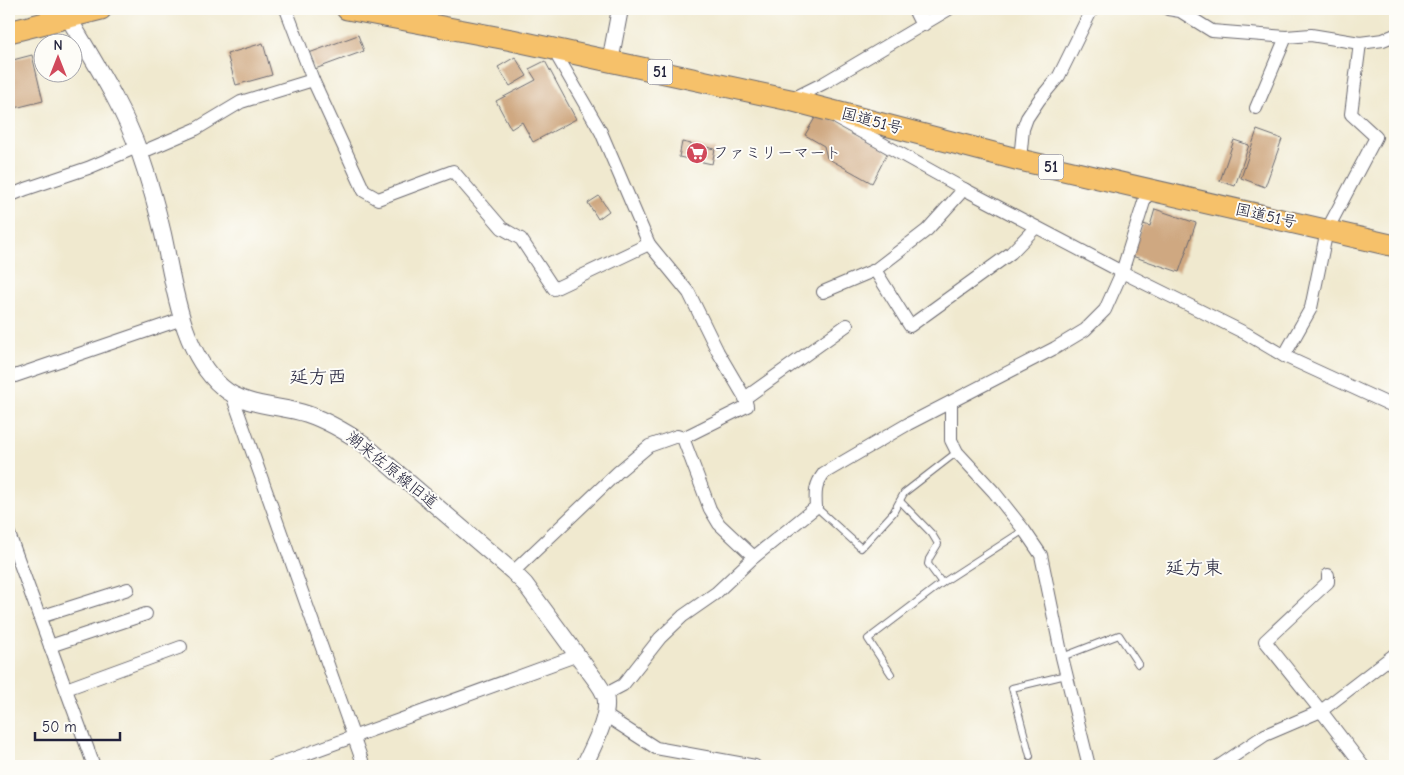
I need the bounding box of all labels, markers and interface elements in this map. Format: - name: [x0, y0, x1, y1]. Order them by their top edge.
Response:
- north arrow: [32, 32, 82, 82]
- text: N: [53, 37, 63, 54]
- road number: 51: [648, 60, 672, 84]
- street label: 国道51号: [839, 104, 905, 138]
- supermarket icon: ファミリーマート: [685, 141, 709, 165]
- place label: ファミリーマート: [713, 144, 841, 162]
- road number: 51: [1038, 154, 1064, 180]
- street label: 国道51号: [1233, 200, 1299, 232]
- district label: 延方西: [289, 366, 347, 388]
- street label: 潮来佐原線旧道: [343, 428, 441, 512]
- district label: 延方東: [1165, 557, 1223, 579]
- scale bar: [35, 710, 120, 742]
- text: 50 m: [42, 718, 77, 736]

